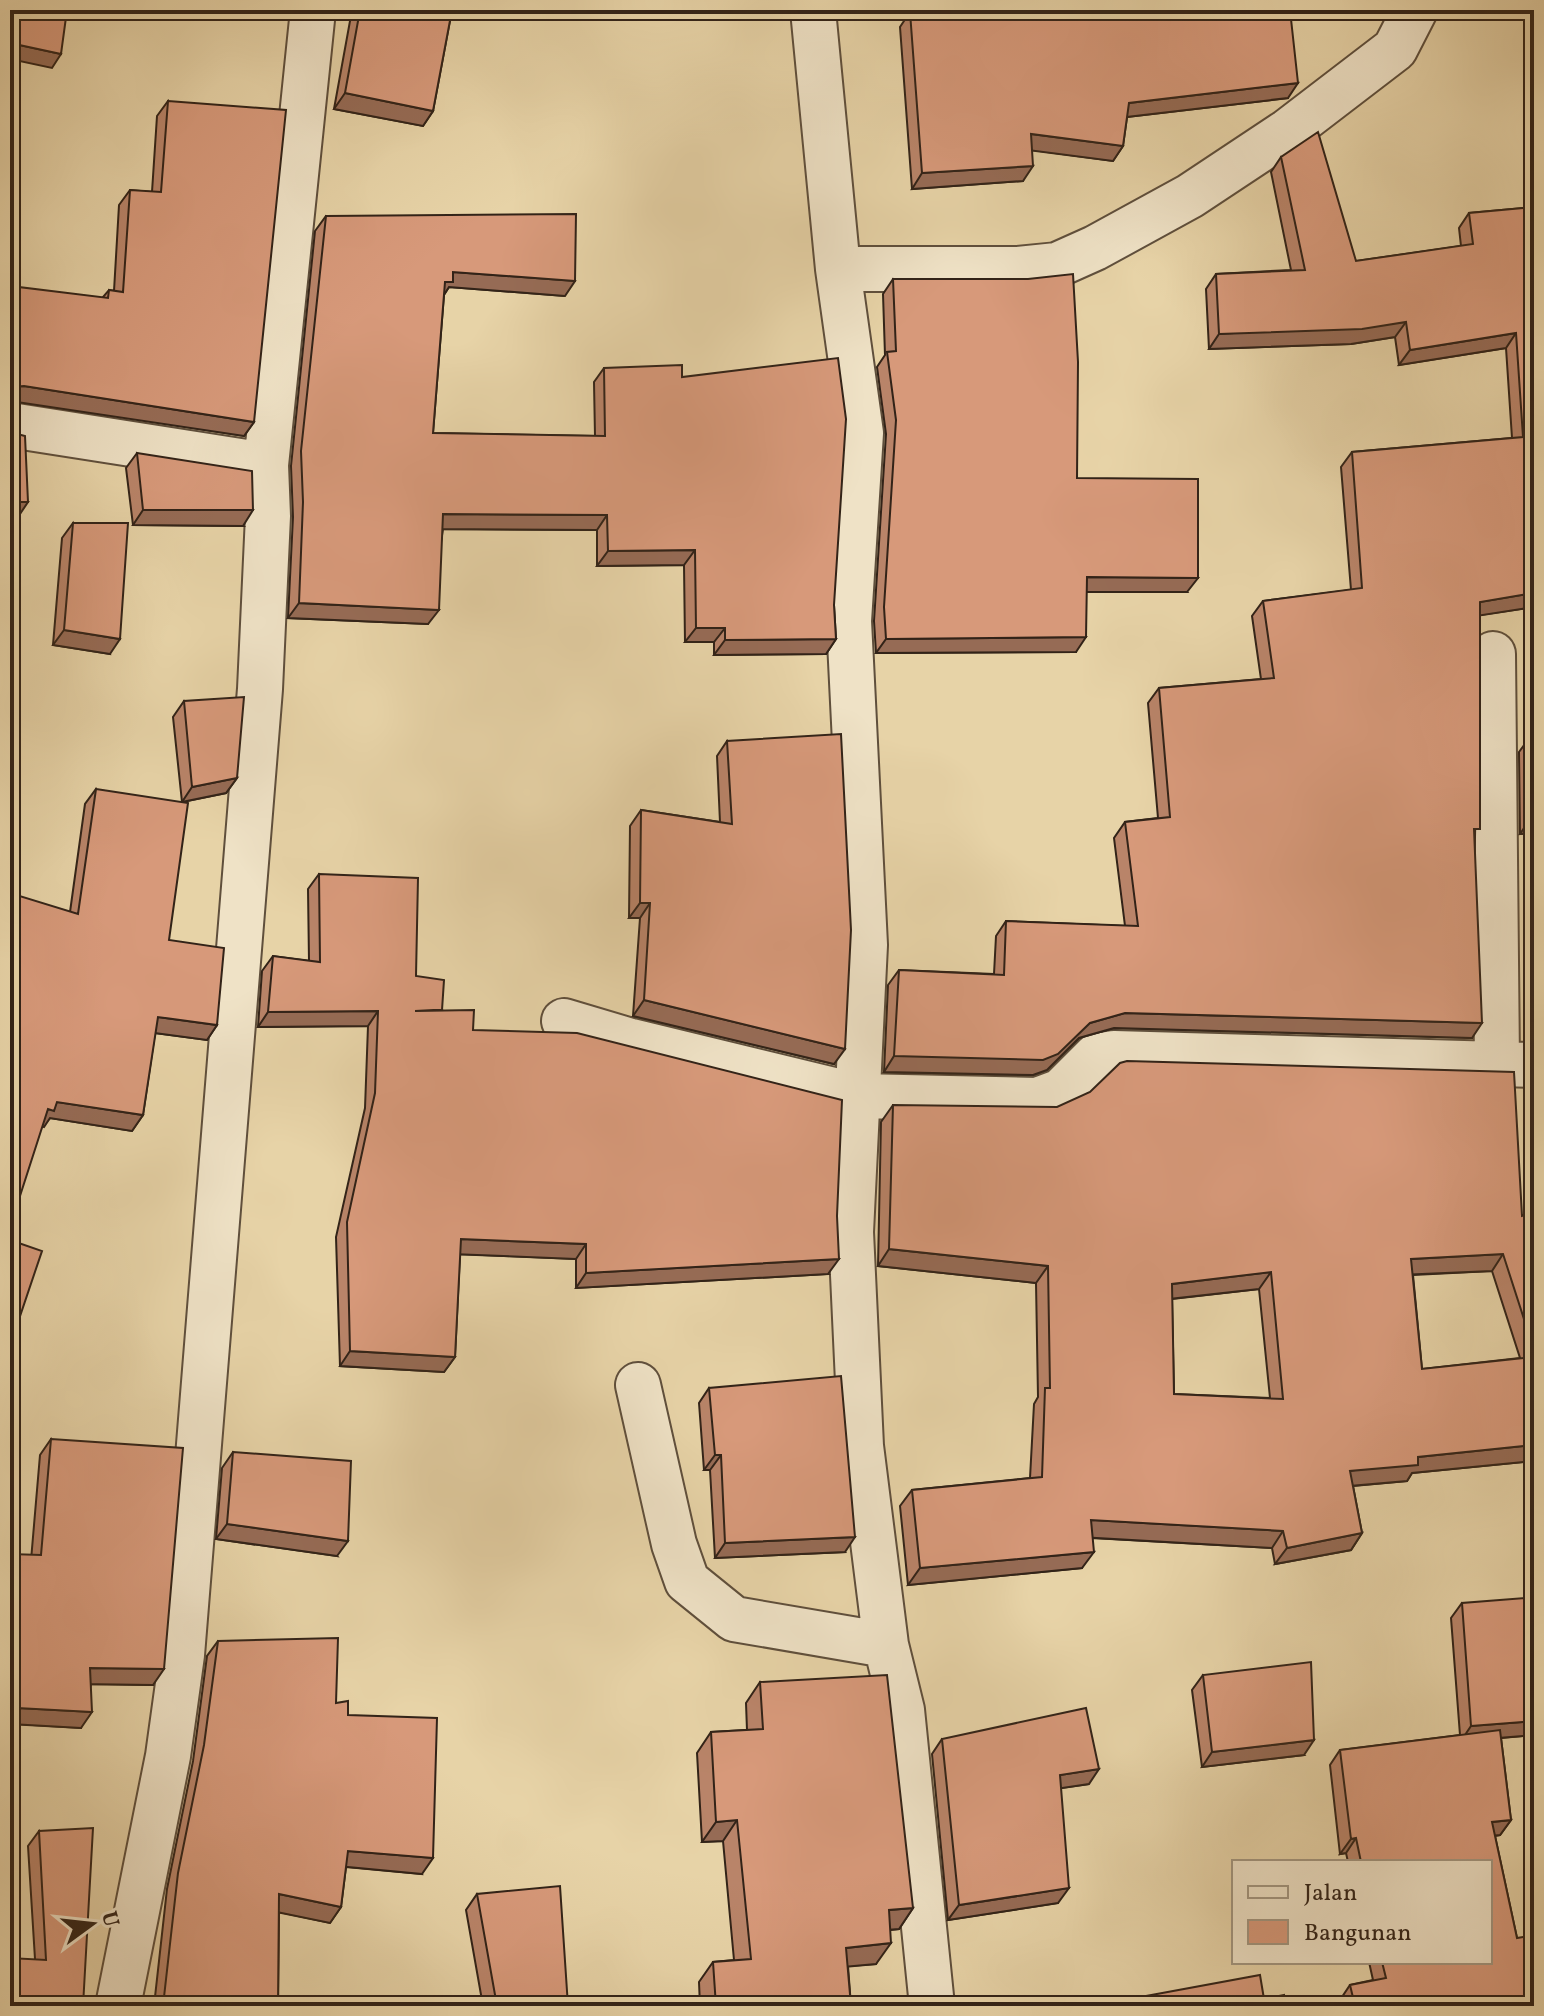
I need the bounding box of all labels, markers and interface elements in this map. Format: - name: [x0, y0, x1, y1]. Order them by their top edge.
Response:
- legend: [1232, 1860, 1492, 1964]
- text: Jalan: [1304, 1877, 1357, 1911]
- north arrow: [52, 1884, 132, 1964]
- text: U: [92, 1908, 126, 1931]
- text: Bangunan: [1304, 1917, 1412, 1951]

